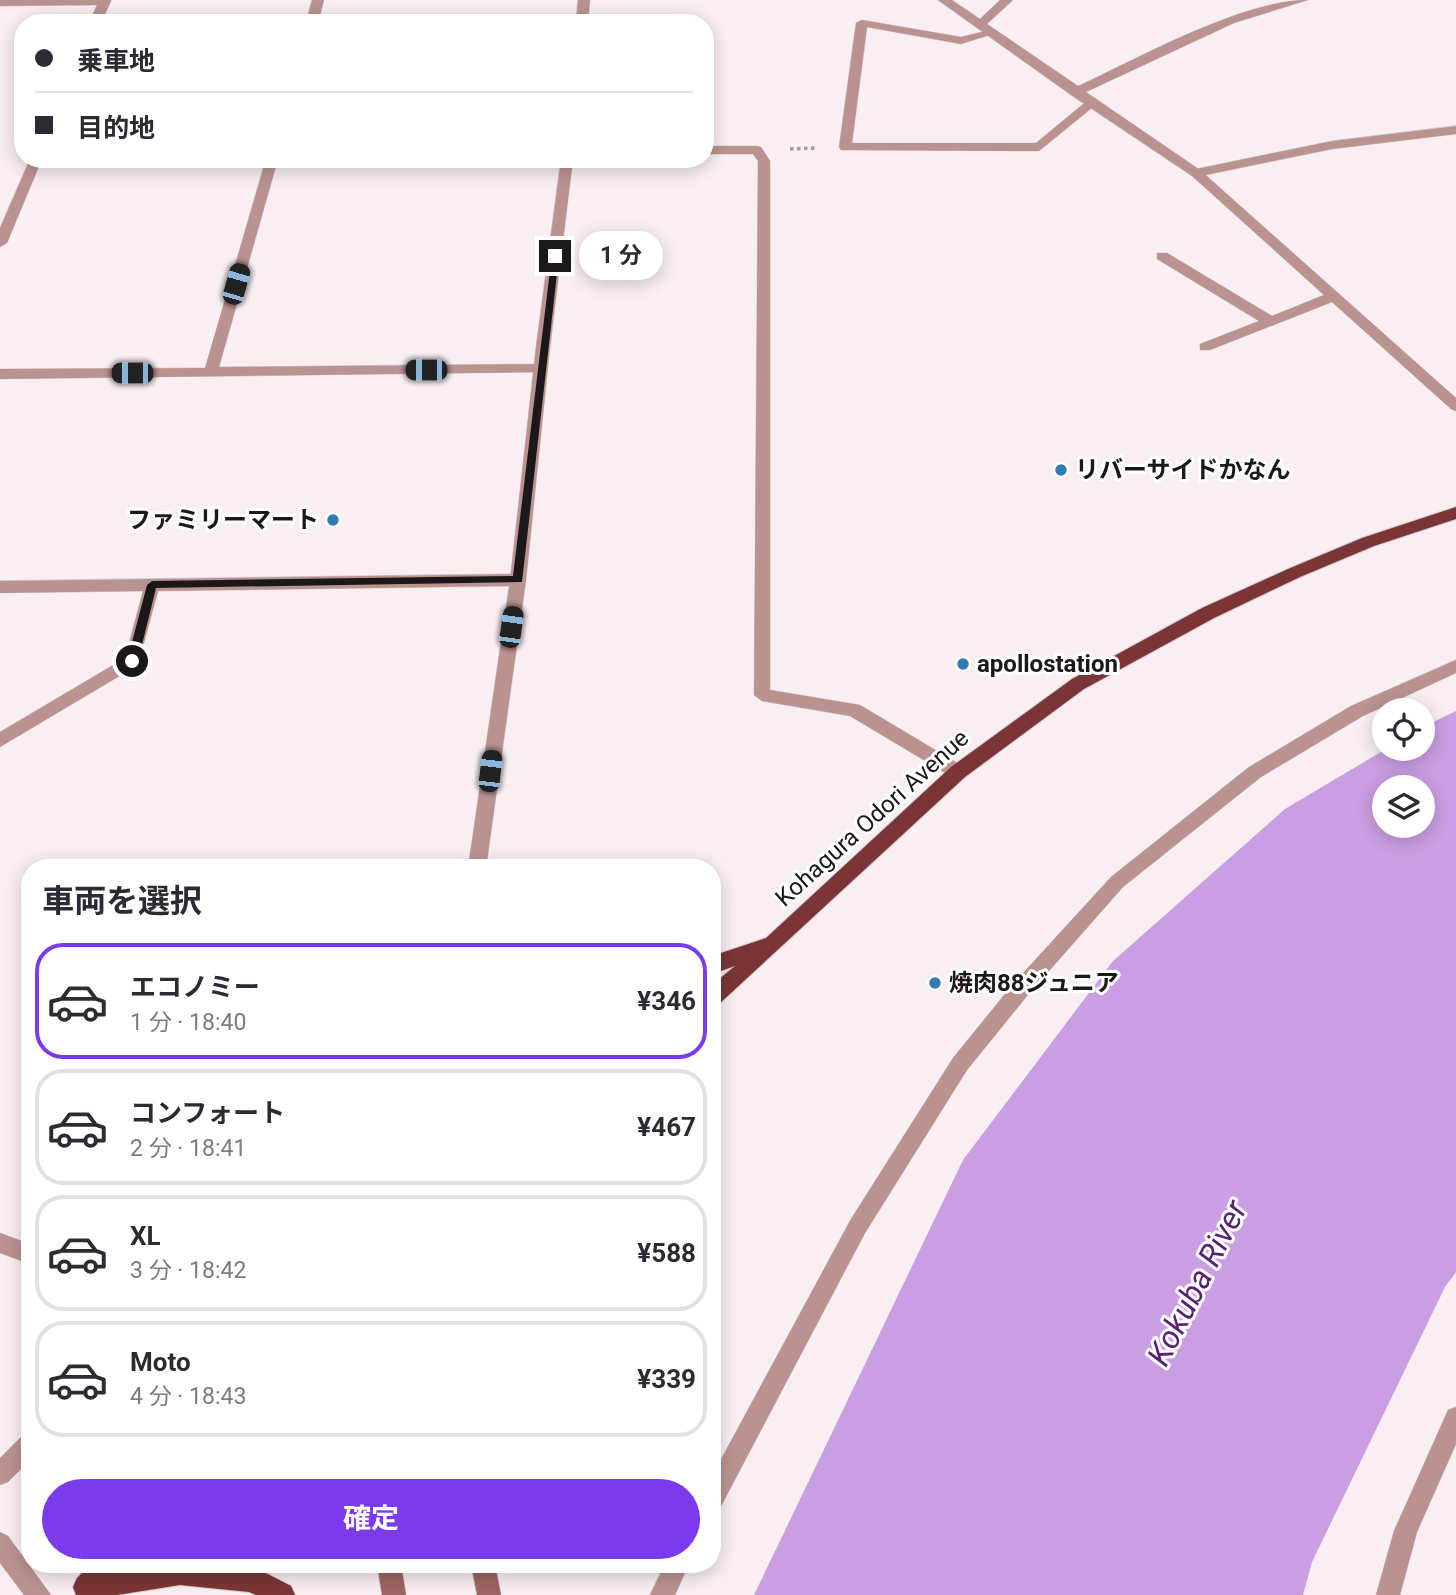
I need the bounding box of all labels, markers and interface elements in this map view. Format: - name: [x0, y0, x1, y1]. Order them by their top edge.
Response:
- text: 乗車地: [77, 46, 155, 76]
- text: 目的地: [77, 113, 155, 143]
- callout: 1 分: [580, 232, 664, 280]
- route end: [539, 240, 571, 272]
- text: 1 分: [600, 242, 642, 269]
- car: [221, 261, 252, 307]
- car: [406, 360, 448, 381]
- car: [112, 363, 154, 384]
- place label: リバーサイドかなん: [1075, 456, 1291, 484]
- marker: リバーサイドかなん: [1053, 462, 1069, 478]
- place label: ファミリーマート: [127, 506, 319, 534]
- marker: ファミリーマート: [325, 512, 341, 528]
- car: [498, 605, 525, 649]
- route start: [116, 645, 148, 677]
- place label: apollostation: [977, 650, 1118, 678]
- marker: apollostation: [955, 656, 971, 672]
- map controls: [1372, 698, 1435, 838]
- button: locate: [1372, 698, 1435, 761]
- street label: Kohagura Odori Avenue: [770, 724, 974, 912]
- car: [478, 749, 503, 793]
- button: layers: [1372, 775, 1435, 838]
- text: 車両を選択: [42, 882, 202, 920]
- place label: 焼肉88ジュニア: [949, 969, 1119, 997]
- icon: car: [46, 970, 109, 1033]
- text: エコノミー: [130, 972, 260, 1002]
- marker: 焼肉88ジュニア: [927, 975, 943, 991]
- text: ¥346: [637, 986, 696, 1016]
- text: 1 分 · 18:40: [130, 1009, 246, 1036]
- icon: car: [46, 1096, 109, 1159]
- text: コンフォート: [130, 1098, 285, 1128]
- text: ¥467: [637, 1112, 696, 1142]
- text: 2 分 · 18:41: [130, 1135, 246, 1162]
- water label: Kokuba River: [1139, 1193, 1256, 1372]
- text: XL: [130, 1221, 161, 1251]
- icon: car: [46, 1222, 109, 1285]
- text: ¥588: [637, 1238, 696, 1268]
- text: 3 分 · 18:42: [130, 1257, 246, 1284]
- text: Moto: [130, 1347, 191, 1377]
- icon: car: [46, 1348, 109, 1411]
- text: ¥339: [637, 1364, 696, 1394]
- text: 4 分 · 18:43: [130, 1383, 246, 1410]
- button: 確定: [42, 1479, 700, 1559]

